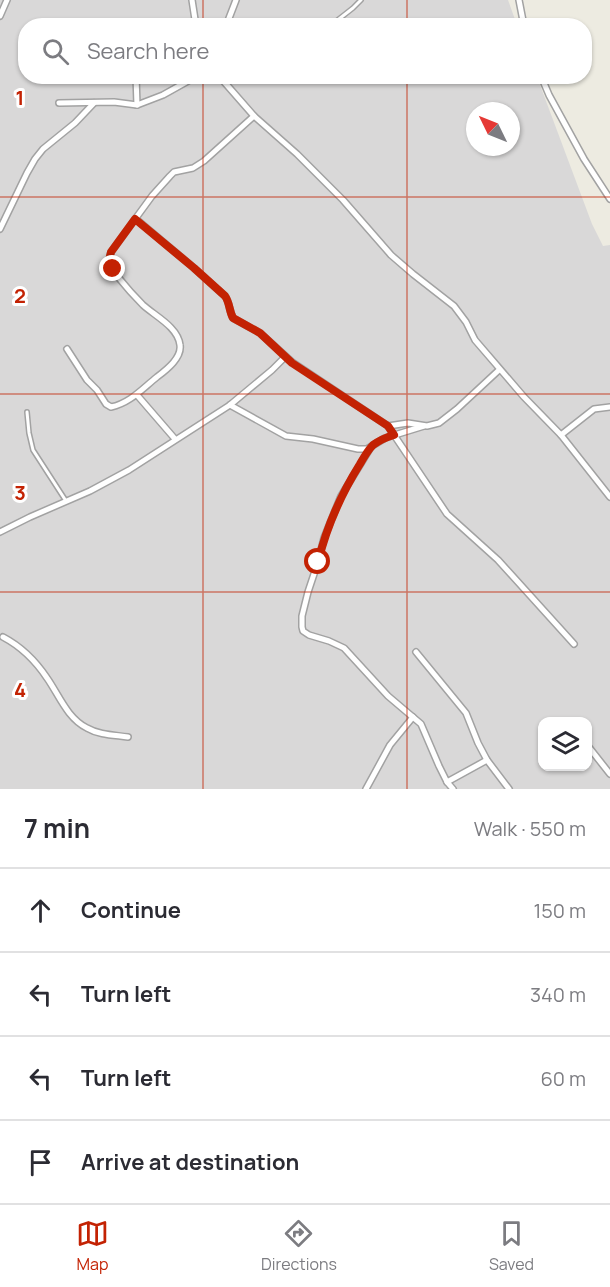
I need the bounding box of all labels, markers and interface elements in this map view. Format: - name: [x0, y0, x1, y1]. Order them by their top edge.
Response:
- search box: [18, 18, 592, 84]
- icon: search: [39, 35, 72, 68]
- text: Search here: [87, 36, 209, 66]
- text: 1: [16, 84, 24, 111]
- north arrow: [466, 102, 520, 156]
- route end: [99, 255, 125, 281]
- text: 2: [14, 282, 26, 309]
- text: 3: [14, 479, 26, 506]
- route start: [304, 548, 330, 574]
- text: 4: [14, 676, 26, 703]
- map controls: [538, 717, 592, 771]
- button: layers: [538, 717, 592, 771]
- text: 7 min: [24, 810, 90, 846]
- text: Walk · 550 m: [474, 815, 586, 842]
- icon: ahead: [24, 894, 57, 927]
- text: Continue: [81, 895, 181, 925]
- text: 150 m: [533, 897, 586, 924]
- icon: left: [24, 978, 57, 1011]
- text: Turn left: [81, 979, 171, 1009]
- text: 340 m: [530, 981, 586, 1008]
- icon: left: [24, 1062, 57, 1095]
- text: Turn left: [81, 1063, 171, 1093]
- text: 60 m: [540, 1065, 586, 1092]
- icon: arrive: [24, 1146, 57, 1179]
- text: Arrive at destination: [81, 1147, 299, 1177]
- tab: Map: [76, 1217, 109, 1275]
- tab: Directions: [261, 1217, 337, 1275]
- tab: Saved: [489, 1217, 534, 1275]

